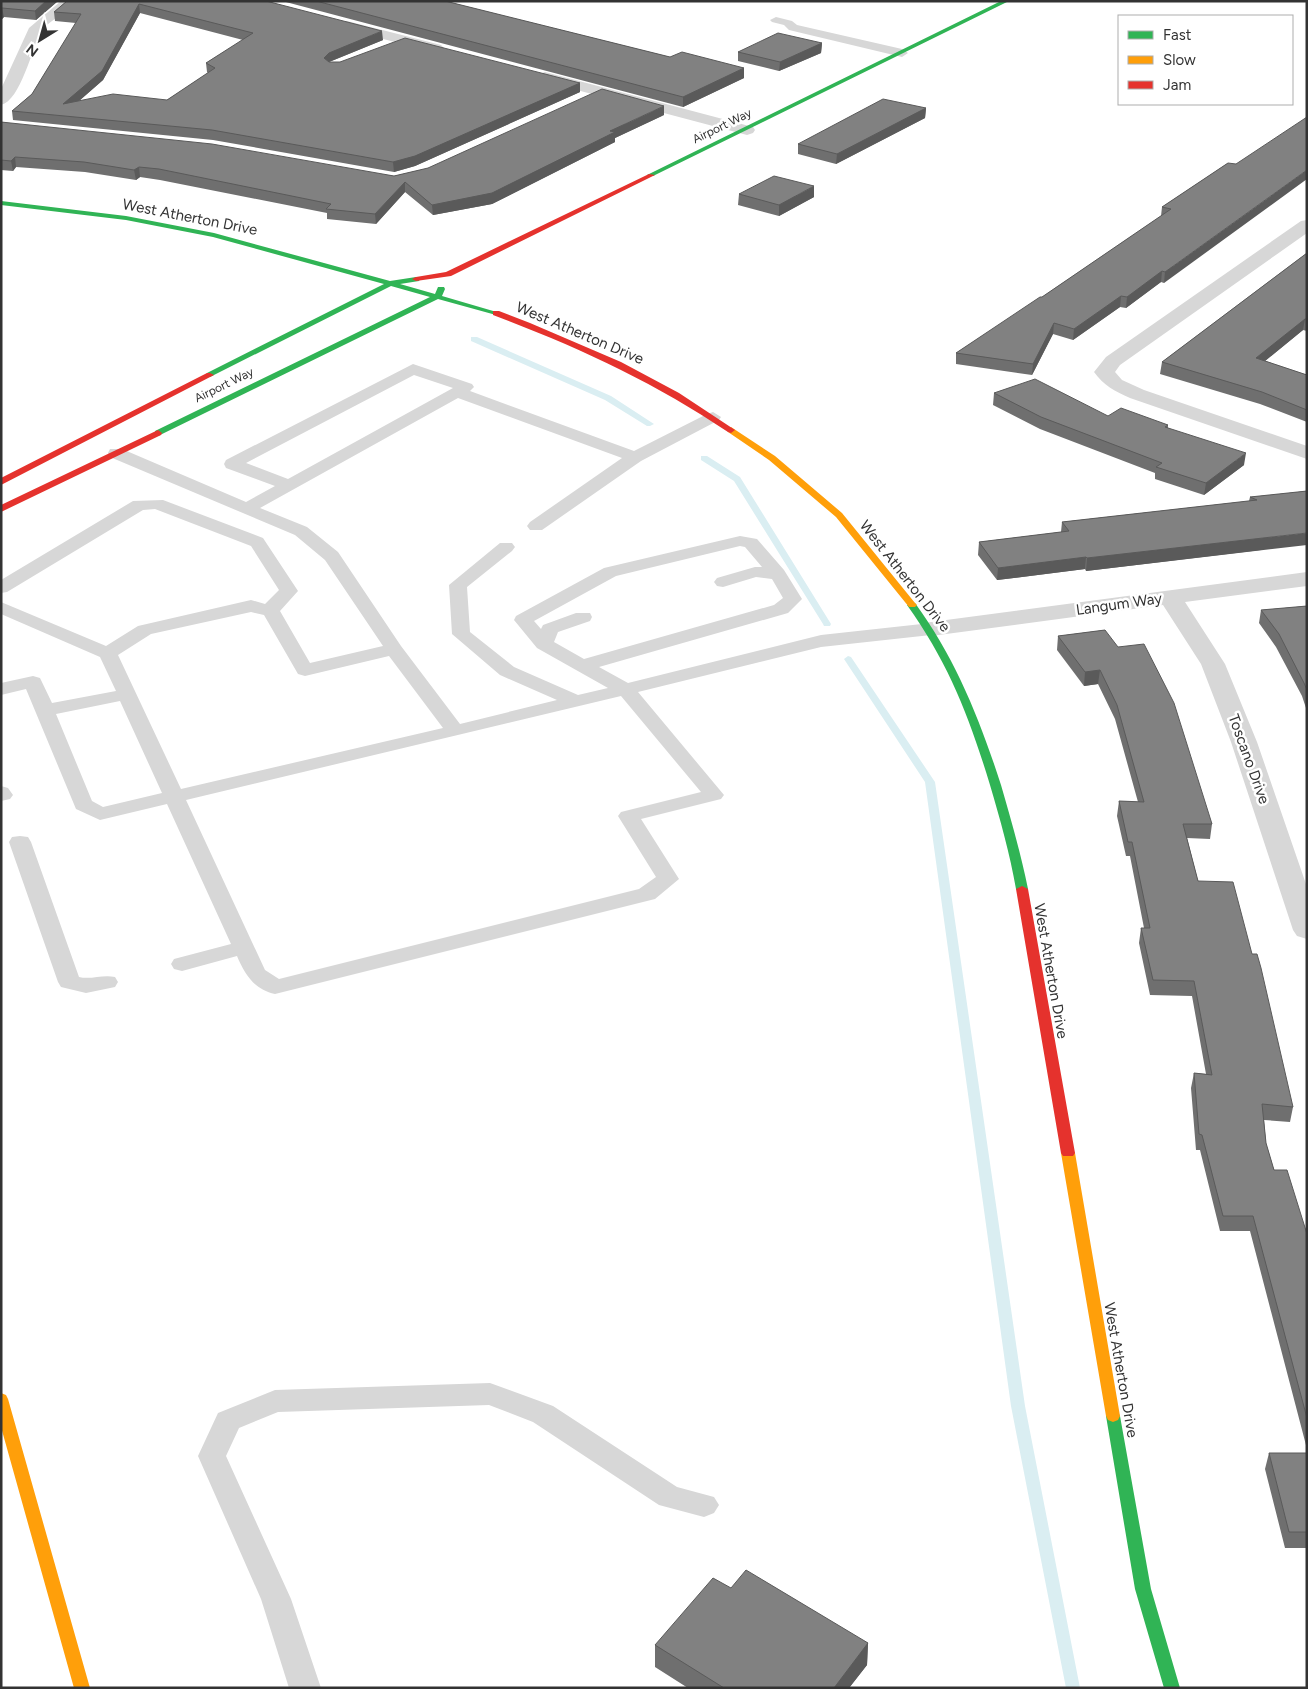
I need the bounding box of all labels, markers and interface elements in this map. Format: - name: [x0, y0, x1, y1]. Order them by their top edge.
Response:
- north arrow: [15, 15, 65, 65]
- legend: [1118, 15, 1293, 105]
- text: Fast: [1163, 26, 1192, 44]
- text: N: [23, 40, 42, 60]
- text: Slow: [1163, 51, 1196, 69]
- text: Jam: [1163, 76, 1191, 94]
- street label: Airport Way: [690, 105, 754, 146]
- street label: West Atherton Drive: [121, 195, 259, 239]
- street label: West Atherton Drive: [513, 298, 647, 368]
- street label: Airport Way: [192, 364, 256, 405]
- street label: West Atherton Drive: [856, 517, 954, 635]
- street label: Langum Way: [1075, 589, 1163, 619]
- street label: Toscano Drive: [1224, 712, 1274, 806]
- street label: West Atherton Drive: [1030, 902, 1072, 1040]
- street label: West Atherton Drive: [1100, 1301, 1142, 1439]

